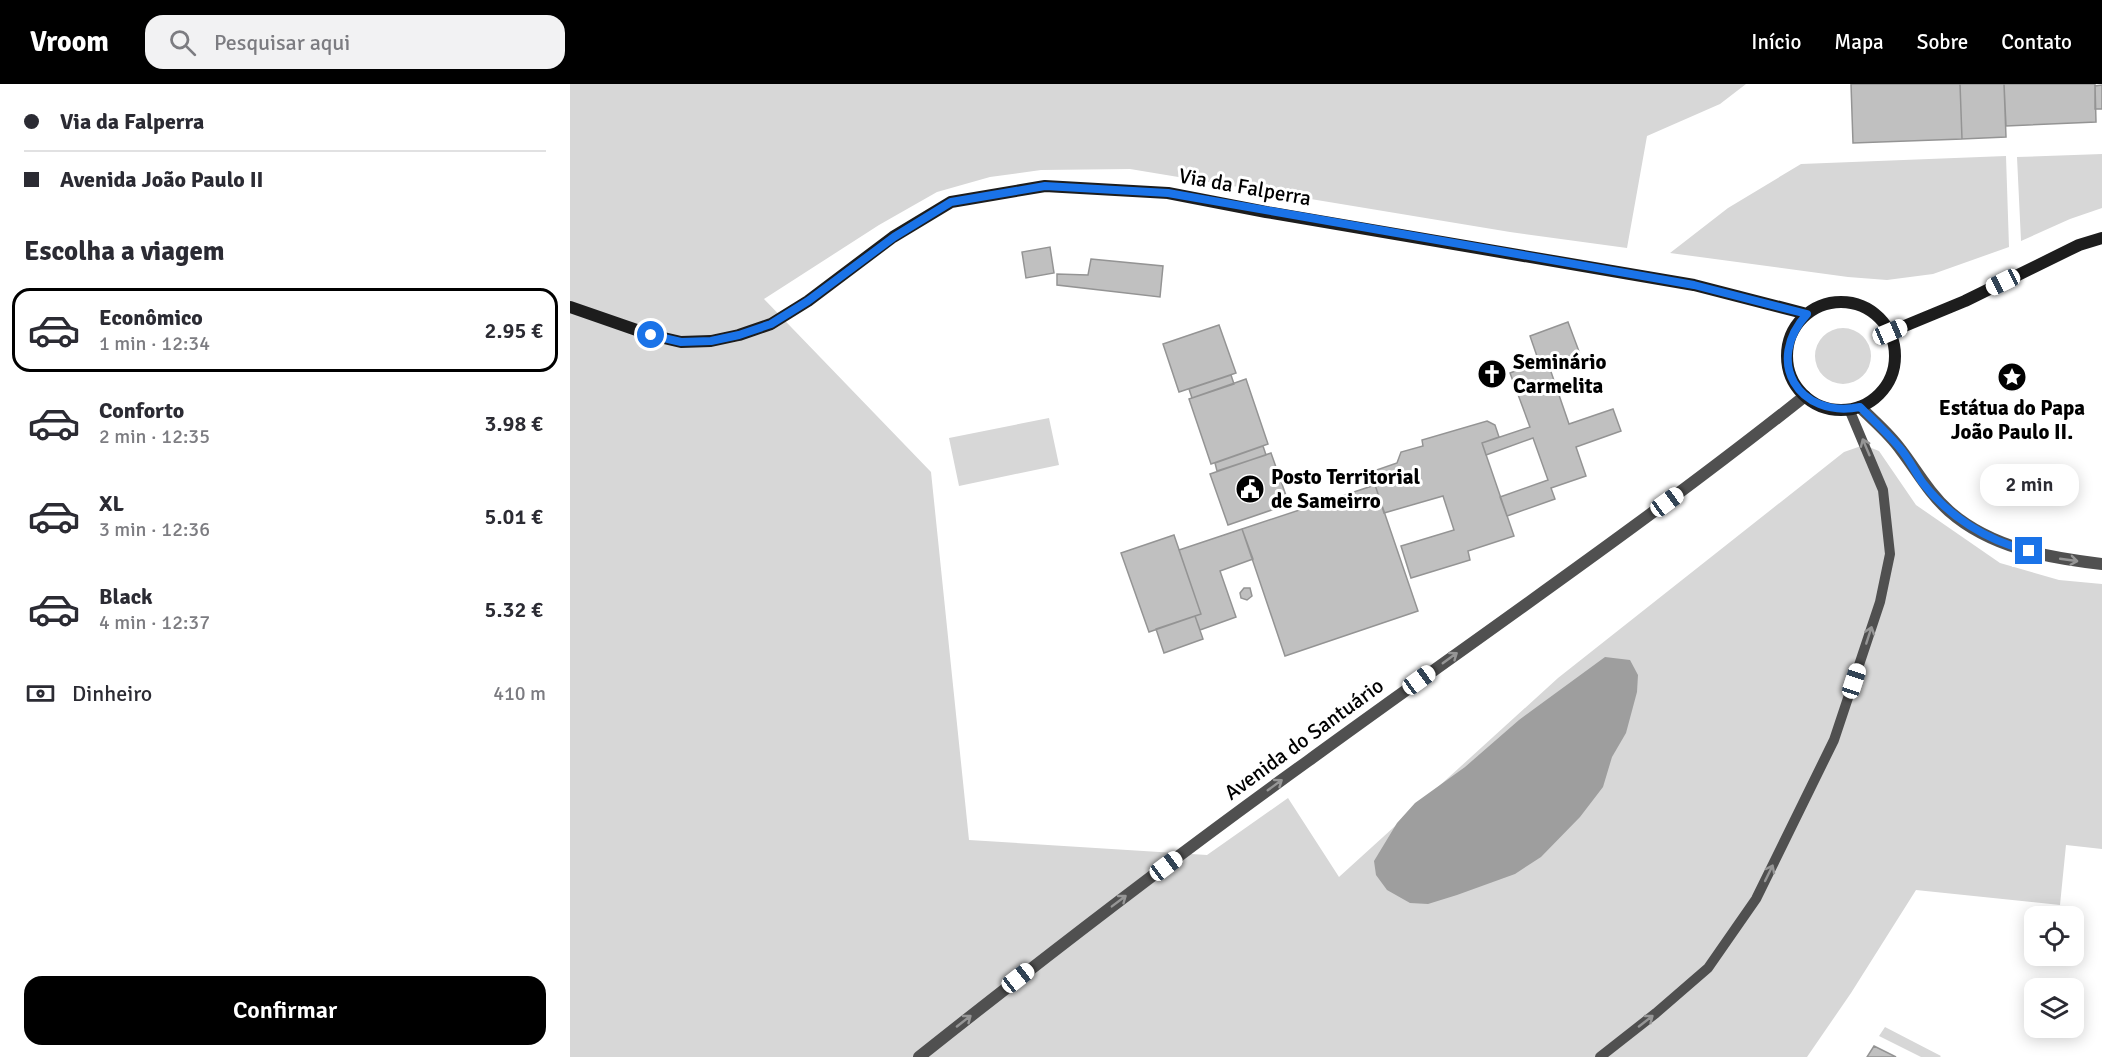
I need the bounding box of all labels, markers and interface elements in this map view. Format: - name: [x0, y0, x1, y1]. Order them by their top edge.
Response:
- search box: [145, 15, 565, 69]
- text: Vroom: [30, 25, 109, 59]
- icon: search: [166, 26, 199, 59]
- text: Pesquisar aqui: [214, 29, 350, 56]
- text: Início: [1751, 29, 1801, 55]
- text: Mapa: [1834, 29, 1884, 55]
- text: Sobre: [1917, 29, 1968, 55]
- text: Contato: [2001, 29, 2072, 55]
- text: Via da Falperra: [60, 108, 204, 135]
- street label: Via da Falperra: [1177, 163, 1313, 211]
- text: Avenida João Paulo II: [60, 166, 264, 193]
- text: Escolha a viagem: [24, 235, 225, 268]
- car: [1983, 266, 2023, 298]
- icon: car: [27, 303, 81, 357]
- text: Econômico: [99, 304, 203, 331]
- text: 2.95 €: [485, 317, 543, 344]
- car: [1870, 317, 1910, 347]
- route start: [637, 321, 664, 348]
- text: 1 min · 12:34: [99, 331, 210, 356]
- place label: Seminário Carmelita: [1513, 349, 1607, 399]
- church icon: Seminário Carmelita: [1476, 358, 1508, 390]
- place icon: Estátua do Papa João Paulo II.: [1996, 361, 2028, 393]
- place label: Estátua do Papa João Paulo II.: [1939, 395, 2085, 445]
- icon: car: [27, 396, 81, 450]
- text: Conforto: [99, 397, 184, 424]
- text: 3.98 €: [485, 410, 543, 437]
- text: 2 min · 12:35: [99, 424, 210, 449]
- one-way arrow: [1859, 438, 1870, 456]
- place label: Posto Territorial de Sameirro: [1271, 464, 1420, 514]
- callout: 2 min: [1980, 464, 2078, 506]
- text: 2 min: [2006, 472, 2053, 497]
- public building icon: Posto Territorial de Sameirro: [1234, 473, 1266, 505]
- car: [1647, 484, 1687, 520]
- icon: car: [27, 489, 81, 543]
- text: XL: [99, 490, 124, 517]
- text: 5.01 €: [485, 503, 543, 530]
- text: 3 min · 12:36: [99, 517, 210, 542]
- route end: [2015, 537, 2042, 564]
- one-way arrow: [2058, 555, 2078, 566]
- icon: car: [27, 582, 81, 636]
- text: Black: [99, 583, 153, 610]
- text: 5.32 €: [485, 596, 543, 623]
- text: 4 min · 12:37: [99, 610, 210, 635]
- one-way arrow: [1864, 626, 1875, 645]
- one-way arrow: [1441, 652, 1457, 664]
- car: [1840, 661, 1868, 701]
- car: [1399, 662, 1439, 698]
- street label: Avenida do Santuário: [1219, 673, 1389, 805]
- icon: cash: [24, 677, 57, 710]
- text: Dinheiro: [72, 680, 152, 707]
- text: 410 m: [493, 681, 546, 706]
- one-way arrow: [1266, 778, 1282, 791]
- car: [1146, 848, 1186, 884]
- one-way arrow: [1764, 864, 1775, 882]
- one-way arrow: [1110, 895, 1126, 908]
- map controls: [2024, 906, 2084, 1038]
- button: locate: [2024, 906, 2084, 966]
- car: [998, 960, 1038, 996]
- button: Confirmar: [24, 976, 546, 1045]
- button: layers: [2024, 978, 2084, 1038]
- one-way arrow: [956, 1014, 972, 1027]
- one-way arrow: [1638, 1014, 1654, 1027]

